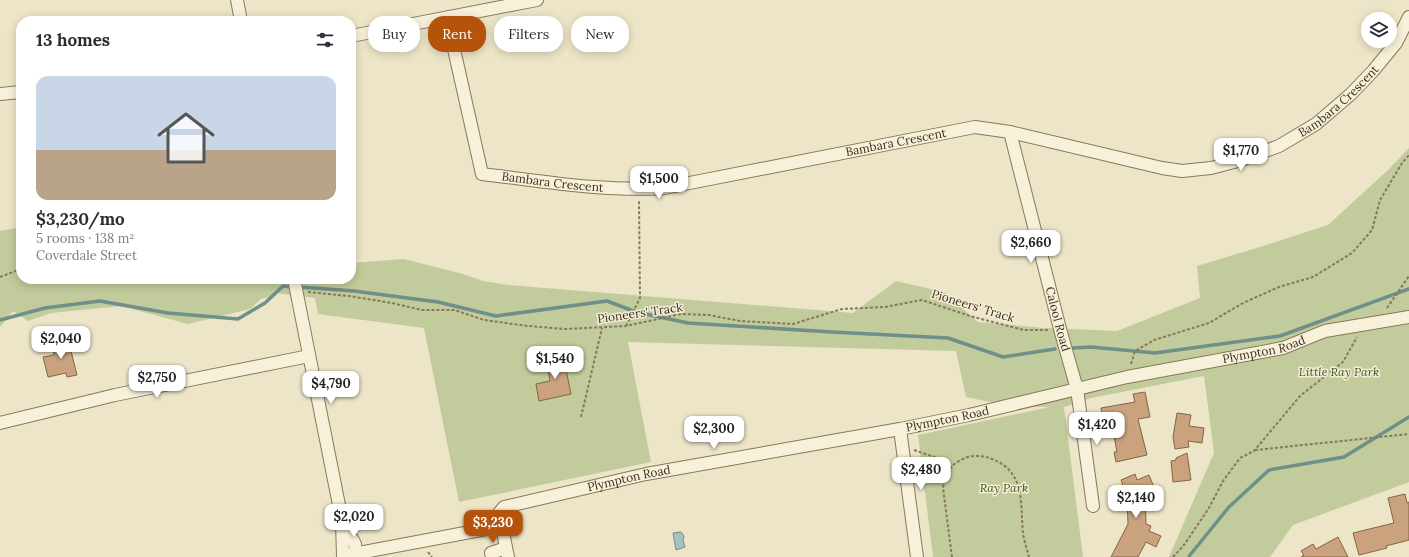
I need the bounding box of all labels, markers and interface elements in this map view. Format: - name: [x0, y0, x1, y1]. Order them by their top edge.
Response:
- map controls: [1361, 12, 1397, 48]
- button: layers: [1361, 12, 1397, 48]
- chip: Buy: [368, 16, 420, 52]
- chip: Rent: [428, 16, 486, 52]
- chip: Filters: [494, 16, 563, 52]
- chip: New: [571, 16, 629, 52]
- text: 13 homes: [36, 29, 110, 51]
- icon: filters: [314, 29, 336, 51]
- street label: Bambara Crescent: [1295, 62, 1382, 140]
- icon: home: [150, 102, 222, 174]
- street label: Bambara Crescent: [844, 125, 948, 159]
- pin: $1,770: [1208, 138, 1274, 172]
- text: $1,770: [1223, 142, 1259, 159]
- pin: $1,500: [626, 166, 692, 200]
- street label: Bambara Crescent: [501, 168, 604, 195]
- text: $1,500: [639, 170, 679, 187]
- text: $3,230/mo: [36, 208, 125, 230]
- text: 5 rooms · 138 m²: [36, 230, 134, 247]
- pin: $2,660: [998, 230, 1064, 264]
- text: $2,660: [1010, 234, 1052, 251]
- text: Coverdale Street: [36, 247, 137, 264]
- street label: Calool Road: [1043, 285, 1074, 353]
- street label: Pioneers' Track: [930, 286, 1017, 325]
- street label: Pioneers' Track: [596, 299, 684, 326]
- pin: $2,040: [28, 326, 94, 360]
- text: $2,040: [40, 330, 82, 347]
- street label: Plympton Road: [1221, 332, 1307, 366]
- pin: $1,540: [522, 346, 588, 380]
- text: $1,540: [536, 350, 574, 367]
- park label: Little Ray Park: [1299, 364, 1379, 379]
- pin: $2,750: [124, 365, 190, 399]
- text: $2,750: [138, 369, 176, 386]
- pin: $4,790: [298, 371, 364, 405]
- text: $4,790: [311, 375, 351, 392]
- street label: Plympton Road: [904, 402, 991, 435]
- pin: $1,420: [1064, 412, 1130, 446]
- pin: $2,300: [681, 416, 747, 450]
- text: $1,420: [1078, 416, 1116, 433]
- text: $2,300: [693, 420, 735, 437]
- pin: $2,480: [888, 457, 954, 491]
- text: $2,480: [901, 461, 941, 478]
- street label: Plympton Road: [586, 462, 672, 494]
- park label: Ray Park: [980, 480, 1028, 495]
- pin: $2,140: [1103, 485, 1169, 519]
- text: $2,140: [1117, 489, 1155, 506]
- pin: $2,020: [321, 504, 387, 538]
- text: $2,020: [333, 508, 375, 525]
- pin: $3,230: [460, 510, 526, 544]
- text: $3,230: [473, 514, 513, 531]

